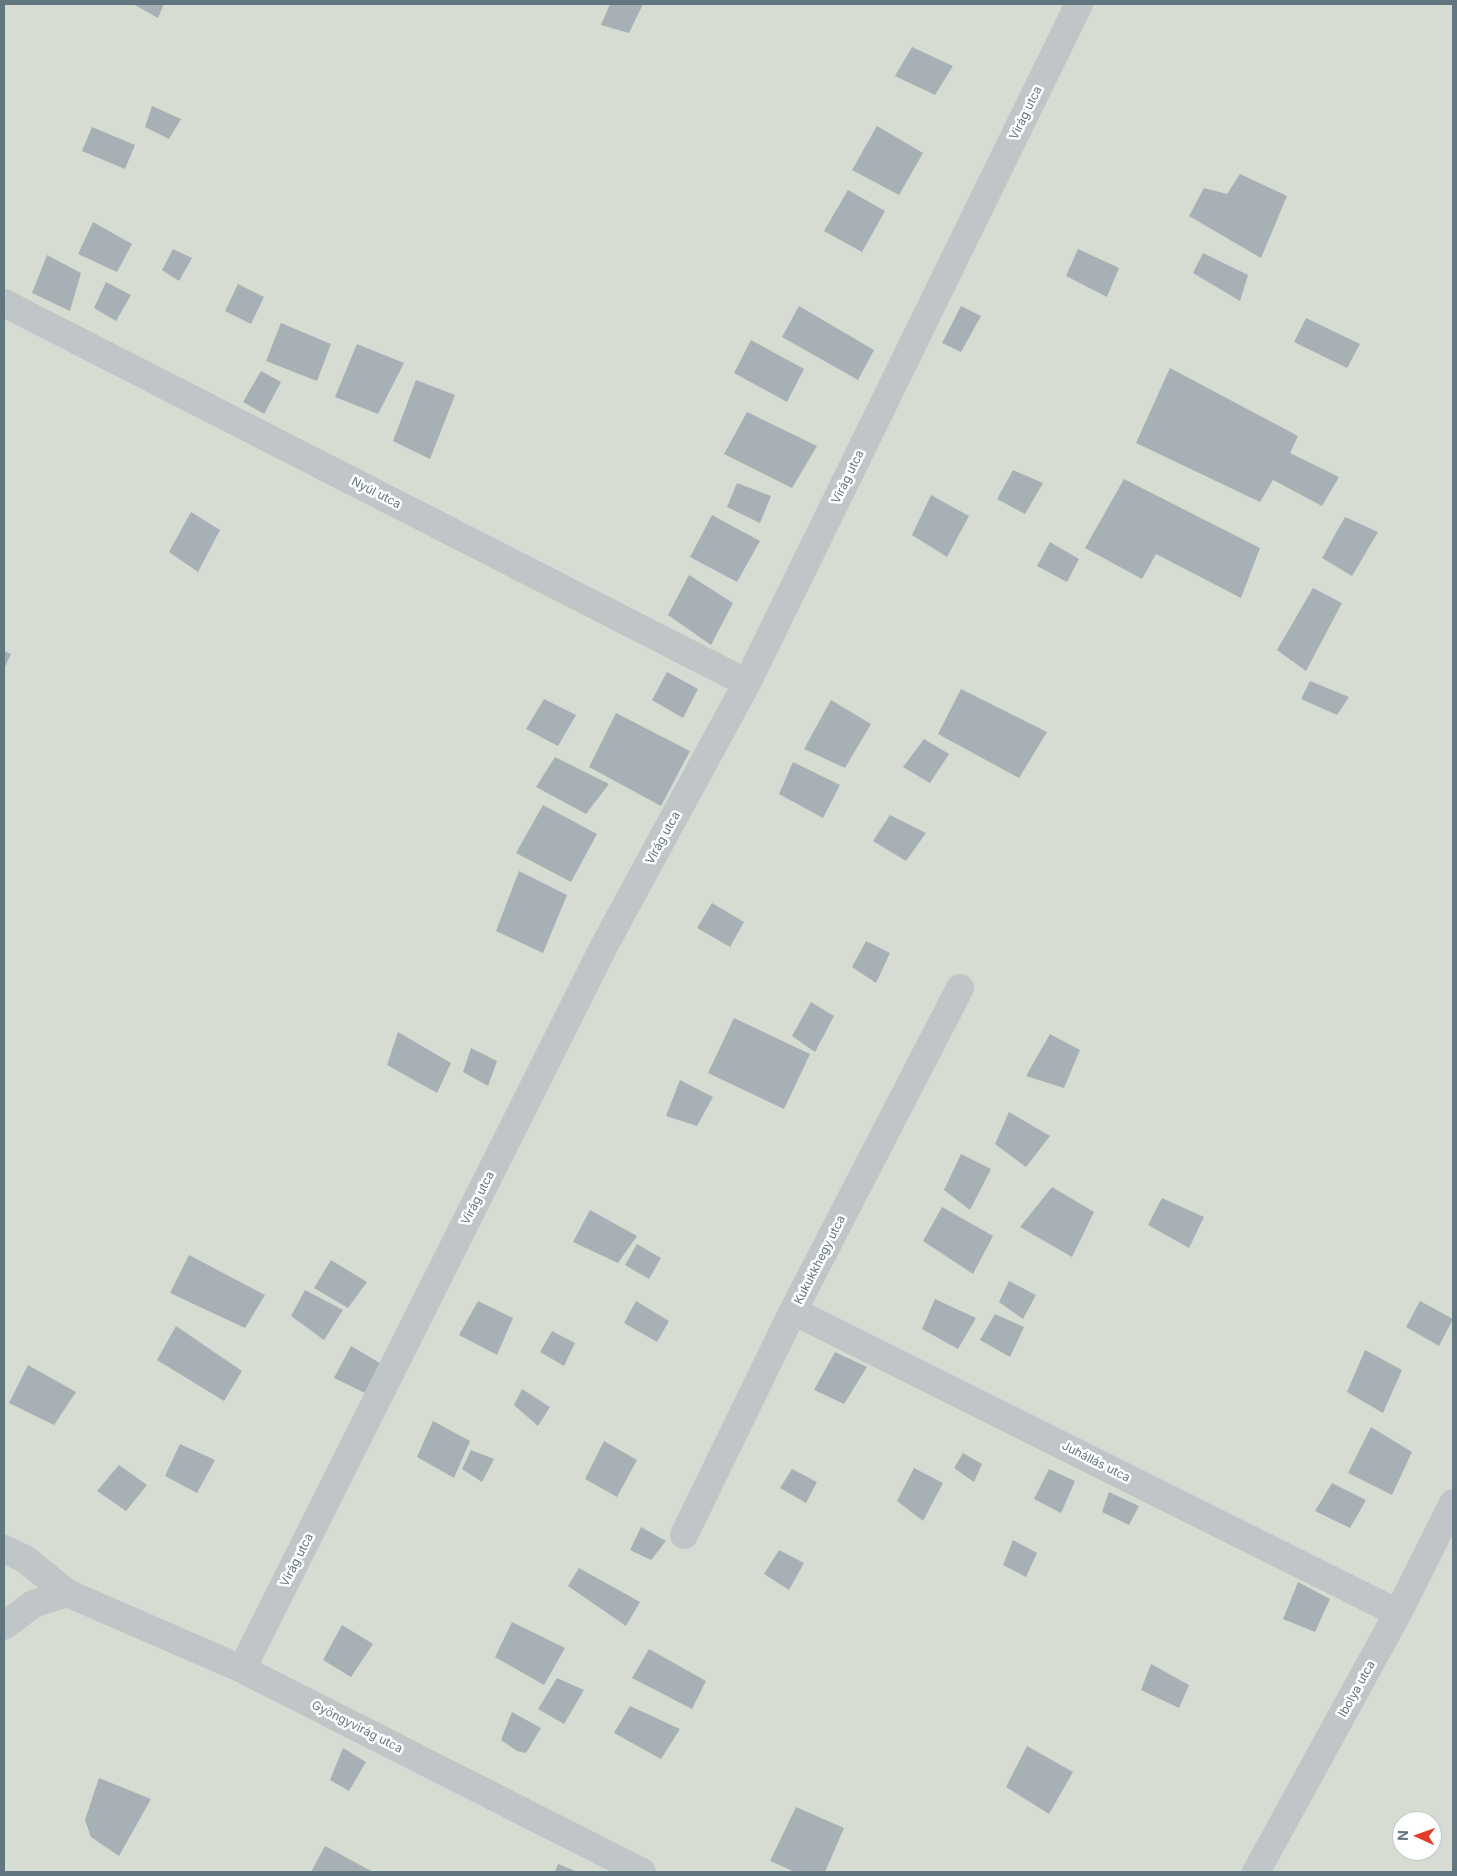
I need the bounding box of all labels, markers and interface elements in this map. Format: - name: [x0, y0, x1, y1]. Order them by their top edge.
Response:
- street label: Virág utca: [1007, 84, 1045, 142]
- street label: Virág utca: [829, 448, 867, 506]
- street label: Nyúl utca: [349, 474, 403, 512]
- street label: Virág utca: [643, 809, 683, 867]
- street label: Virág utca: [458, 1169, 498, 1227]
- street label: Kukukkhegy utca: [791, 1213, 849, 1307]
- street label: Juhállás utca: [1059, 1439, 1133, 1485]
- street label: Virág utca: [277, 1531, 317, 1589]
- street label: Ibolya utca: [1336, 1658, 1378, 1720]
- street label: Gyöngyvirág utca: [309, 1698, 405, 1756]
- north arrow: [1392, 1811, 1442, 1861]
- text: N: [1394, 1830, 1411, 1841]

